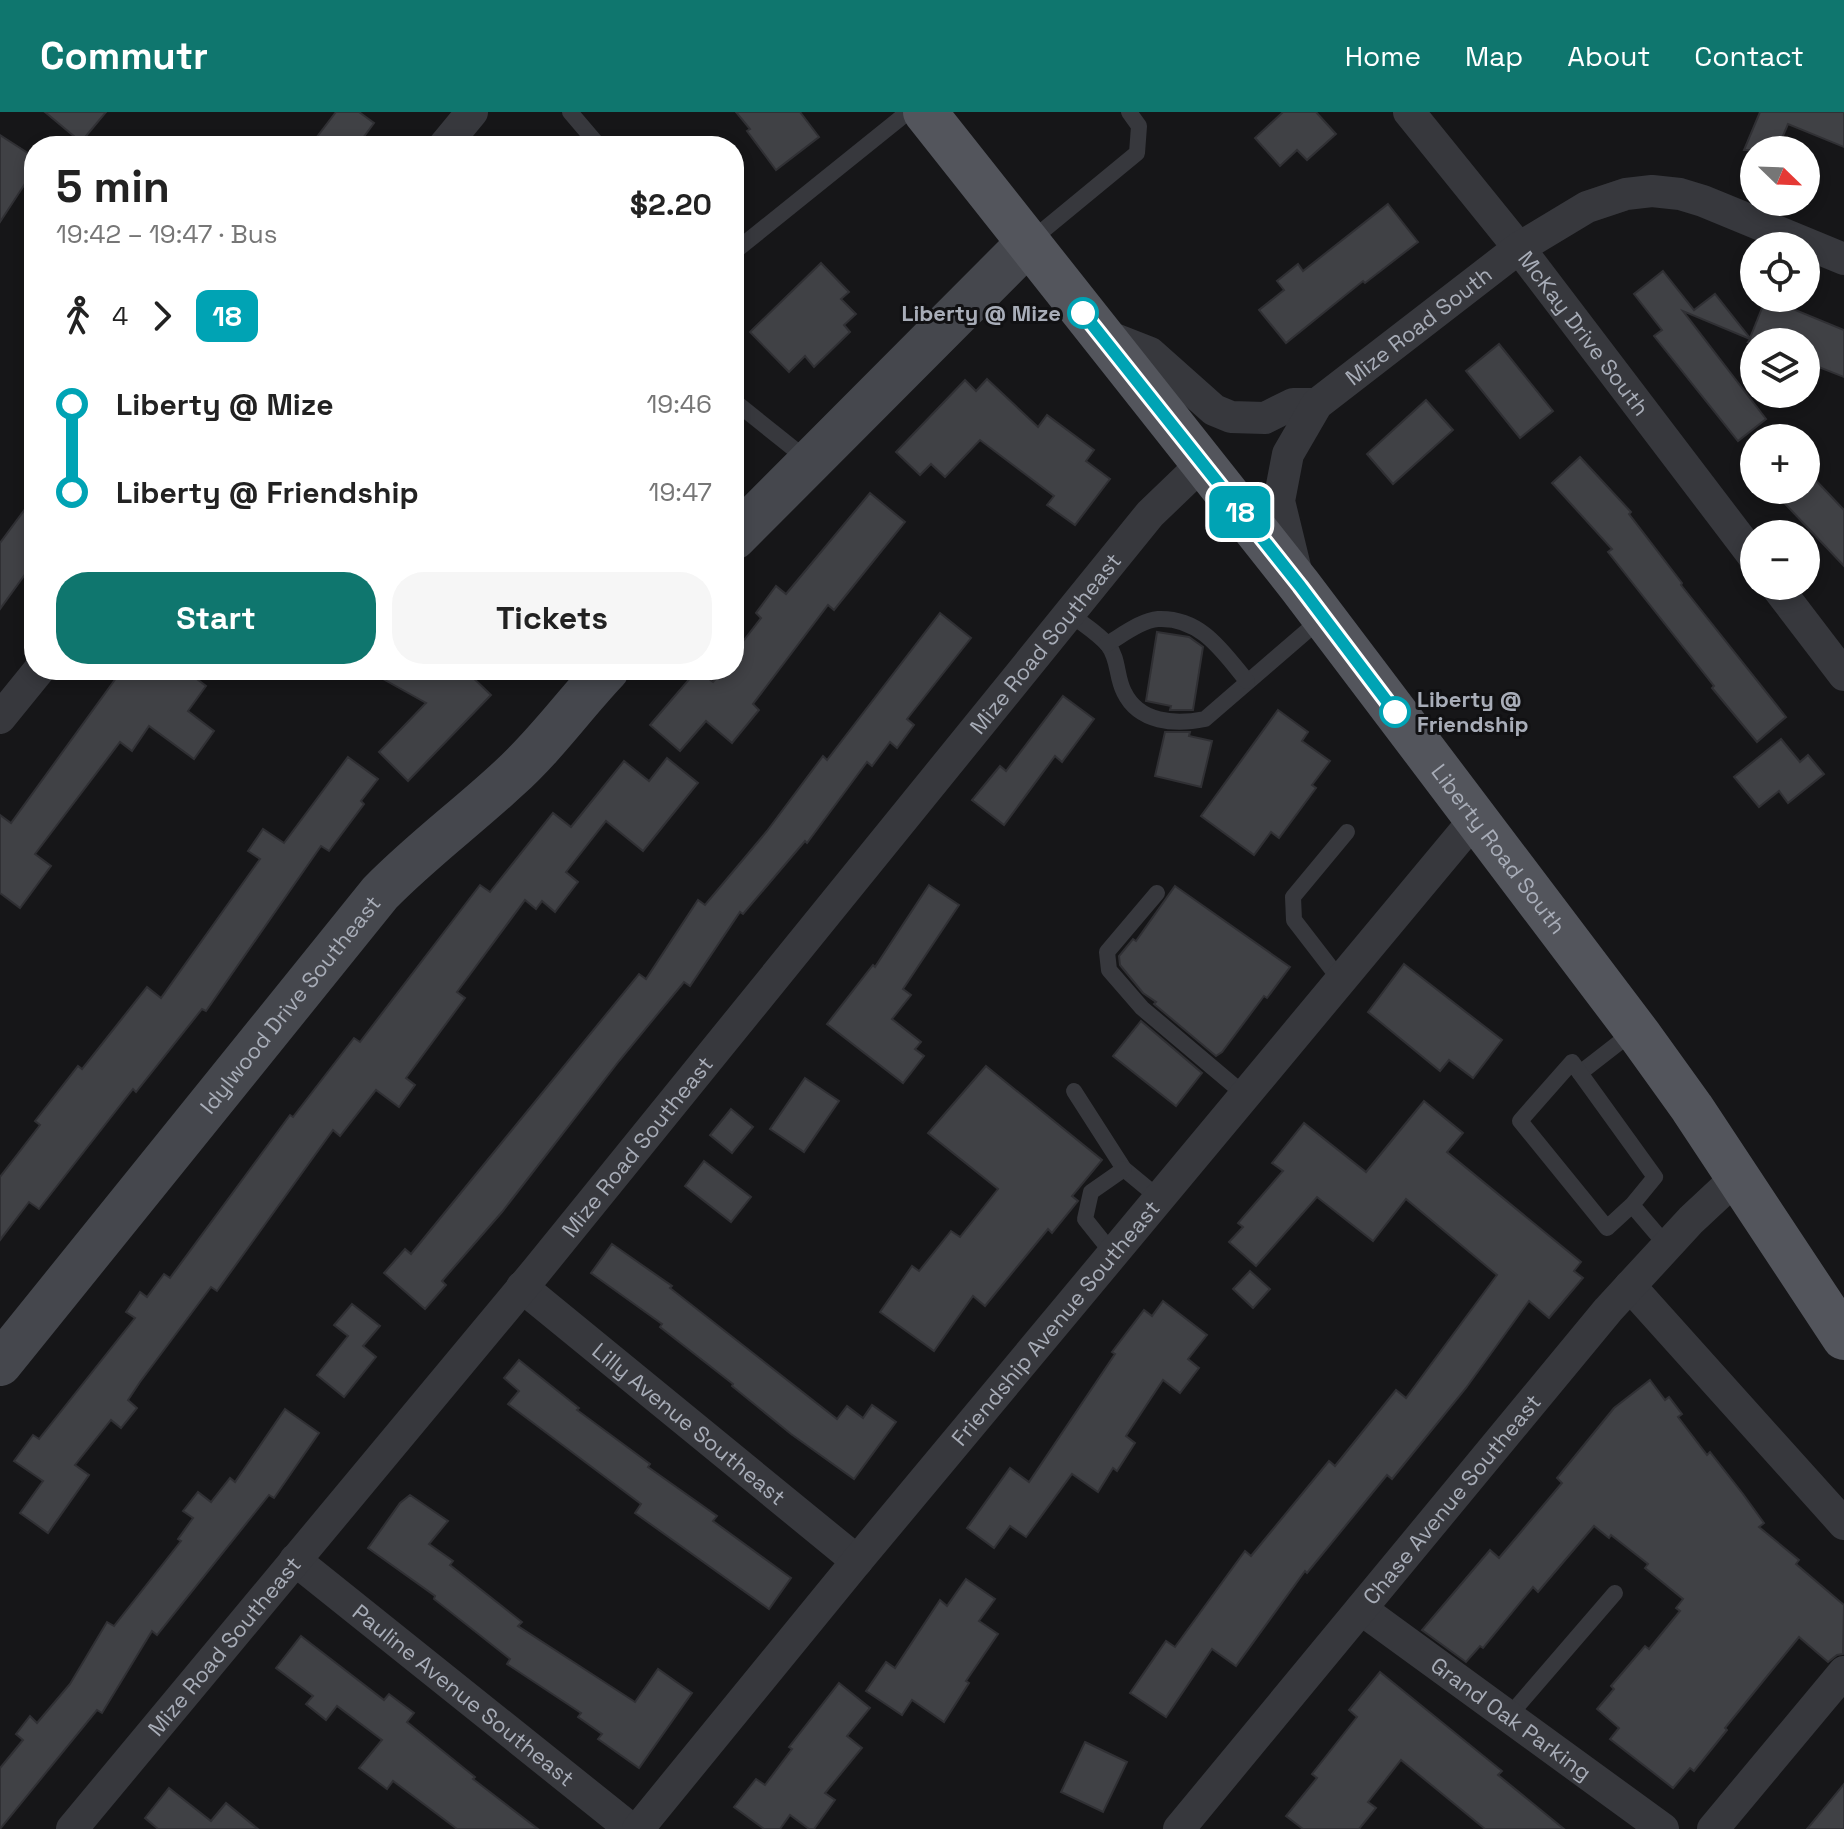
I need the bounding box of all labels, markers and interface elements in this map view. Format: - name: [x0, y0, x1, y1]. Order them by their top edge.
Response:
- text: Commutr: [40, 32, 208, 80]
- text: Home: [1345, 38, 1421, 74]
- text: Map: [1465, 38, 1523, 74]
- text: About: [1567, 38, 1650, 74]
- text: Contact: [1694, 38, 1804, 74]
- north arrow: [1740, 136, 1820, 216]
- map controls: [1740, 136, 1820, 600]
- text: 5 min: [56, 159, 170, 215]
- text: $2.20: [630, 185, 712, 224]
- text: 19:42 – 19:47 · Bus: [56, 217, 277, 251]
- button: locate: [1740, 232, 1820, 312]
- street label: McKay Drive South: [1512, 245, 1655, 421]
- street label: Mize Road South: [1339, 260, 1497, 391]
- icon: walk: [56, 294, 100, 338]
- icon: forward: [140, 294, 184, 338]
- text: 18: [212, 298, 242, 334]
- marker: Liberty @ Mize: [1068, 298, 1098, 328]
- text: 4: [112, 299, 128, 333]
- place label: Liberty @ Mize: [902, 299, 1061, 327]
- button: layers: [1740, 328, 1820, 408]
- text: Liberty @ Mize: [116, 385, 333, 424]
- text: 19:46: [646, 387, 712, 421]
- button: +: [1740, 424, 1820, 504]
- text: Liberty @ Friendship: [116, 473, 419, 512]
- text: 19:47: [649, 475, 712, 509]
- line badge: 18: [1204, 486, 1276, 538]
- text: 18: [1225, 494, 1255, 530]
- button: −: [1740, 520, 1820, 600]
- street label: Mize Road Southeast: [963, 547, 1127, 740]
- button: Start: [56, 572, 376, 664]
- button: Tickets: [392, 572, 712, 664]
- place label: Liberty @ Friendship: [1417, 685, 1529, 738]
- marker: Liberty @ Friendship: [1380, 697, 1410, 727]
- street label: Liberty Road South: [1425, 758, 1572, 940]
- street label: Idylwood Drive Southeast: [194, 890, 387, 1119]
- street label: Mize Road Southeast: [555, 1050, 719, 1243]
- street label: Friendship Avenue Southeast: [945, 1194, 1166, 1451]
- street label: Lilly Avenue Southeast: [587, 1336, 792, 1511]
- street label: Chase Avenue Southeast: [1357, 1388, 1547, 1610]
- street label: Mize Road Southeast: [141, 1551, 307, 1742]
- street label: Pauline Avenue Southeast: [347, 1598, 580, 1792]
- street label: Grand Oak Parking: [1425, 1651, 1597, 1786]

